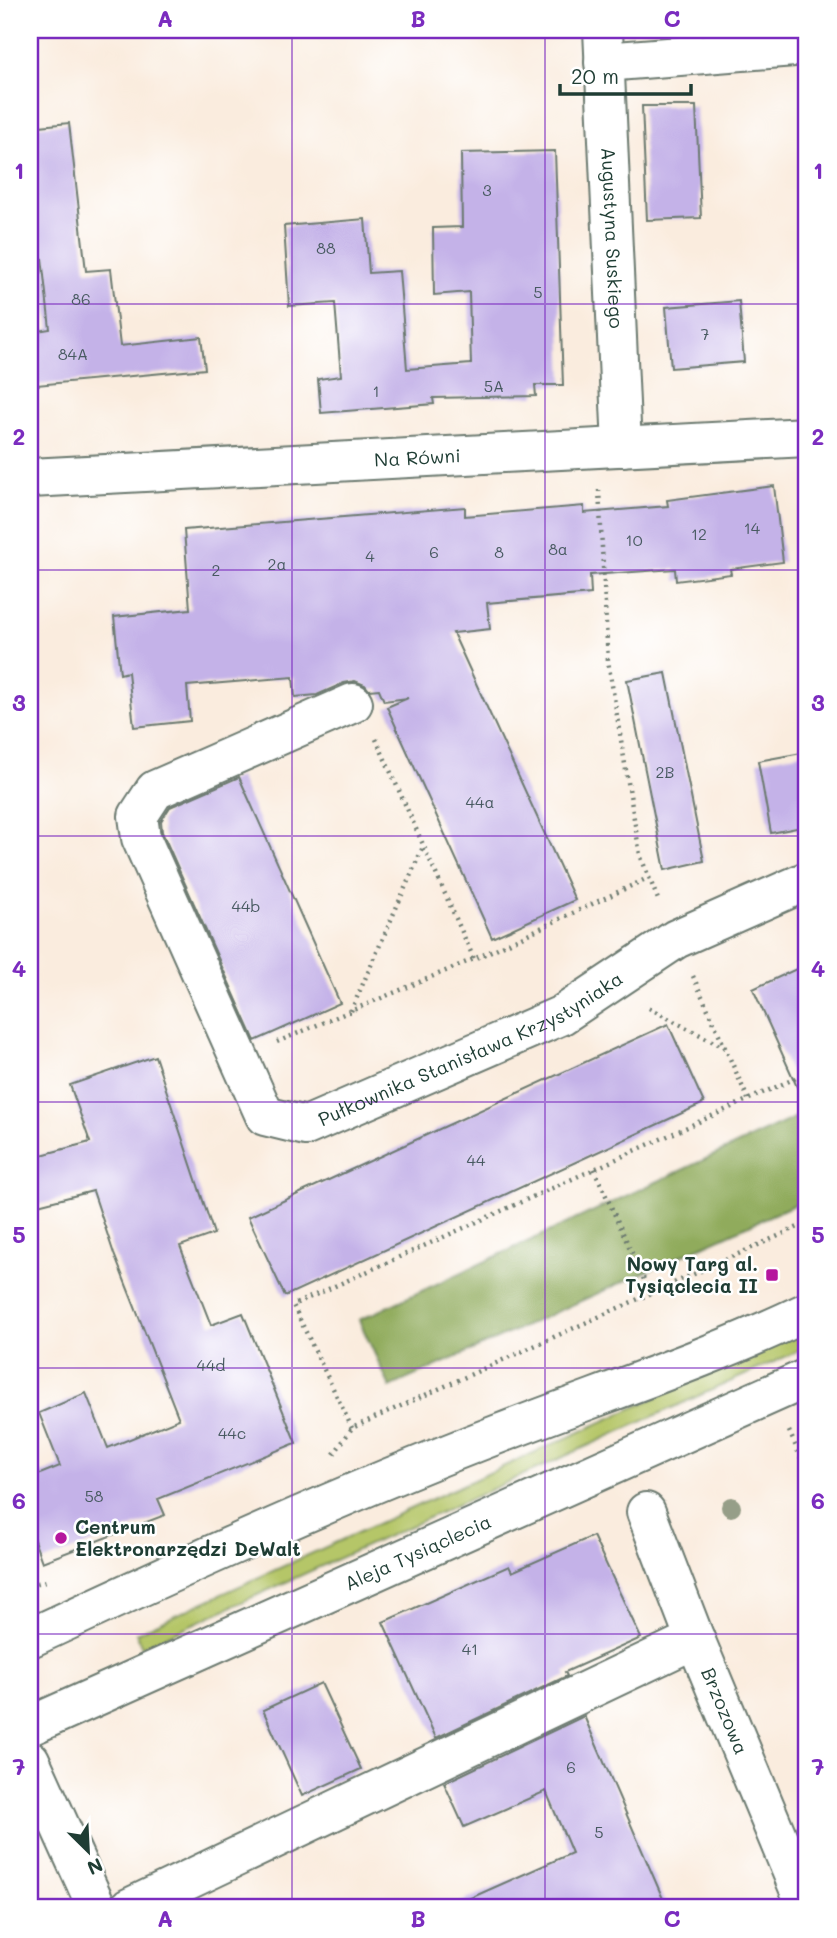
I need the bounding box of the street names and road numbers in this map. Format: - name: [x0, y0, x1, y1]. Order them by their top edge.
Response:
- street label: Augustyna Suskiego: [596, 147, 630, 329]
- street label: Na Równi: [374, 442, 461, 472]
- street label: Pułkownika Stanisława Krzystyniaka: [314, 965, 627, 1131]
- street label: Aleja Tysiąclecia: [340, 1508, 495, 1596]
- street label: Brzozowa: [696, 1664, 755, 1758]

